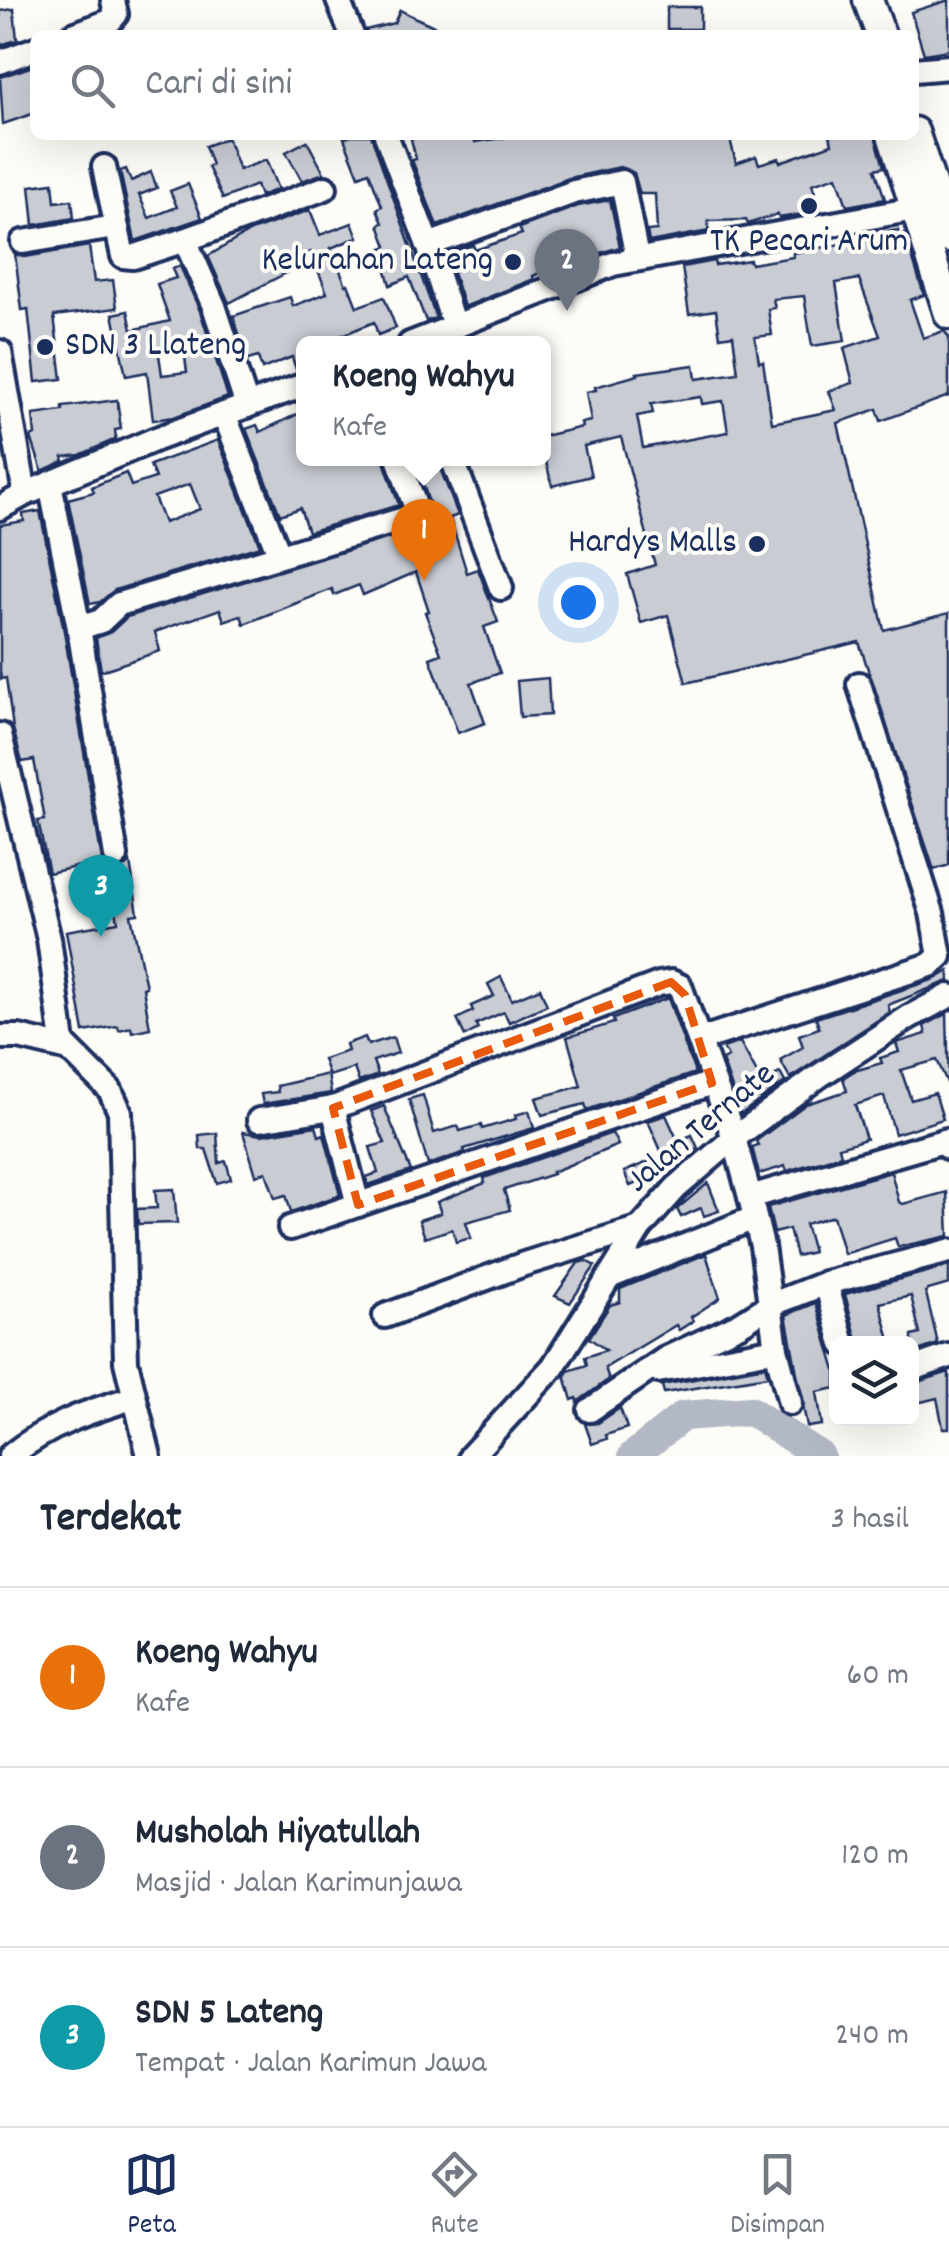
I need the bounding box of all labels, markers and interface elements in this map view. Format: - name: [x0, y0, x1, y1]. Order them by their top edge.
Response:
- search box: [30, 30, 919, 140]
- icon: search: [65, 58, 120, 113]
- text: Cari di sini: [145, 58, 292, 113]
- marker: TK Pecari Arum: [798, 195, 820, 217]
- place label: TK Pecari Arum: [710, 218, 908, 268]
- pin: 2: [534, 228, 600, 311]
- place label: Kelurahan Lateng: [261, 237, 493, 287]
- marker: Kelurahan Lateng: [502, 251, 524, 273]
- place label: SDN 3 Llateng: [65, 322, 246, 372]
- marker: SDN 3 Llateng: [34, 336, 56, 358]
- popup: [296, 336, 551, 466]
- text: Koeng Wahyu: [332, 351, 515, 406]
- text: Kafe: [332, 406, 387, 452]
- pin: 1: [392, 498, 456, 581]
- place label: Hardys Malls: [568, 519, 737, 569]
- marker: Hardys Malls: [746, 533, 768, 555]
- your location: [553, 577, 604, 628]
- pin: 3: [68, 854, 134, 937]
- street label: Jalan Ternate: [616, 1052, 788, 1206]
- map controls: [829, 1336, 919, 1426]
- button: layers: [829, 1336, 919, 1426]
- text: Terdekat: [40, 1491, 181, 1551]
- text: 3 hasil: [831, 1498, 909, 1544]
- text: Koeng Wahyu: [135, 1627, 318, 1682]
- text: 1: [69, 1654, 76, 1700]
- text: 60 m: [847, 1654, 909, 1700]
- text: Kafe: [135, 1682, 190, 1728]
- text: Musholah Hiyatullah: [135, 1807, 420, 1862]
- text: 2: [66, 1834, 79, 1880]
- text: 120 m: [841, 1834, 909, 1880]
- text: Masjid · Jalan Karimunjawa: [135, 1862, 462, 1908]
- text: SDN 5 Lateng: [135, 1987, 323, 2042]
- text: 3: [65, 2014, 80, 2060]
- text: 240 m: [835, 2014, 909, 2060]
- text: Tempat · Jalan Karimun Jawa: [135, 2042, 487, 2088]
- tab: Peta: [124, 2147, 179, 2247]
- tab: Rute: [427, 2147, 482, 2247]
- tab: Disimpan: [730, 2147, 825, 2247]

